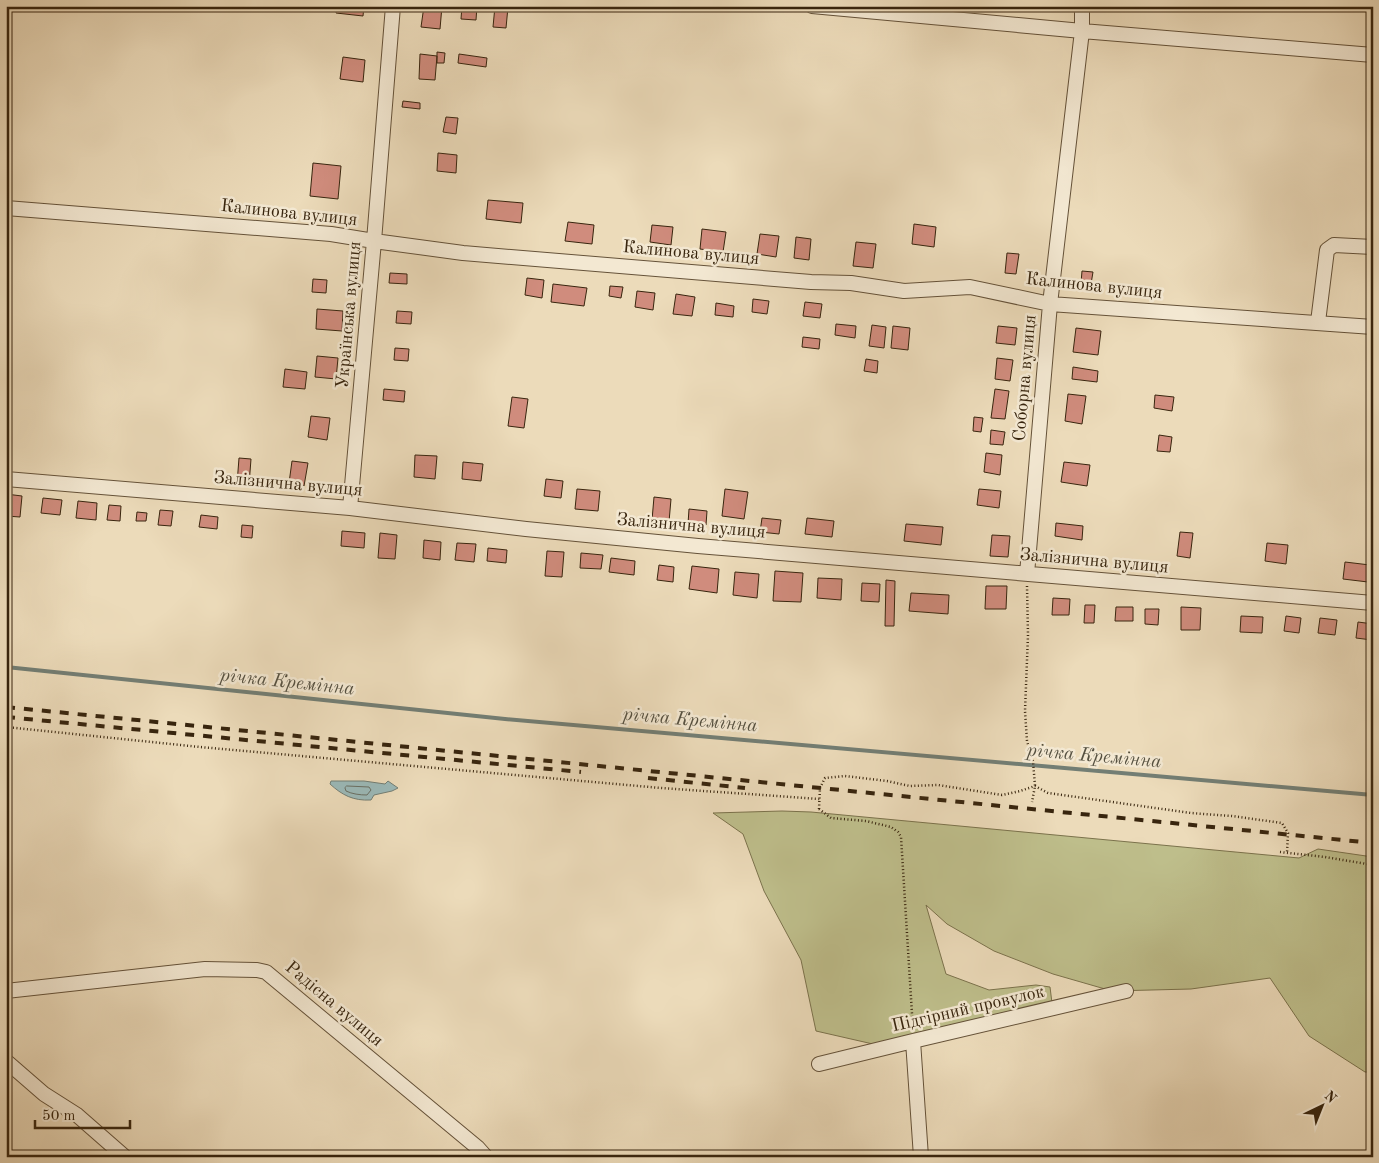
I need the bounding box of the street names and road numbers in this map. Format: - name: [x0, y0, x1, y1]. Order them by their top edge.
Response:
- street label: Калинова вулиця: [220, 197, 358, 229]
- street label: Калинова вулиця: [622, 238, 760, 268]
- street label: Українська вулиця: [334, 241, 364, 389]
- street label: Калинова вулиця: [1025, 270, 1163, 302]
- street label: Соборна вулиця: [1010, 314, 1040, 442]
- street label: Залізнична вулиця: [213, 469, 363, 499]
- street label: Залізнична вулиця: [616, 511, 766, 541]
- street label: Залізнична вулиця: [1019, 546, 1169, 576]
- street label: Радісна вулиця: [282, 958, 386, 1050]
- street label: Підгірний провулок: [890, 983, 1046, 1035]

